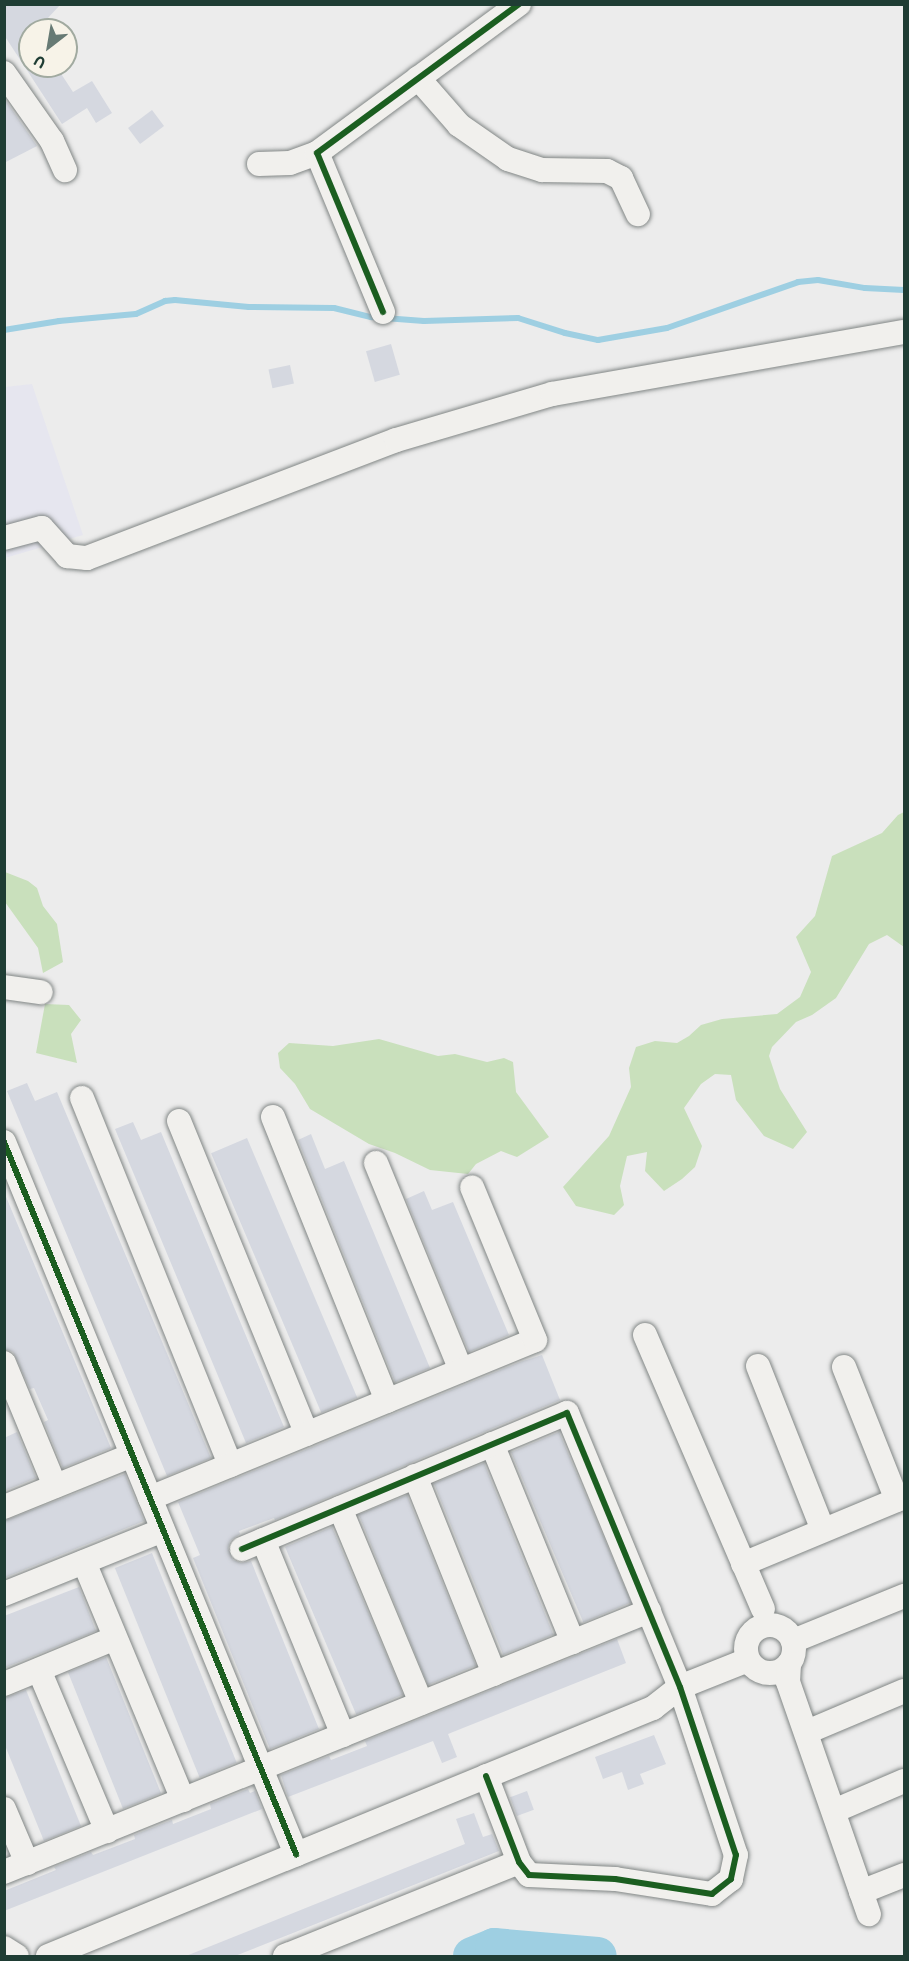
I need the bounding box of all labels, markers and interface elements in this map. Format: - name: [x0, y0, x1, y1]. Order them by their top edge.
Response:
- north arrow: [18, 18, 78, 78]
- text: U: [30, 51, 49, 73]

